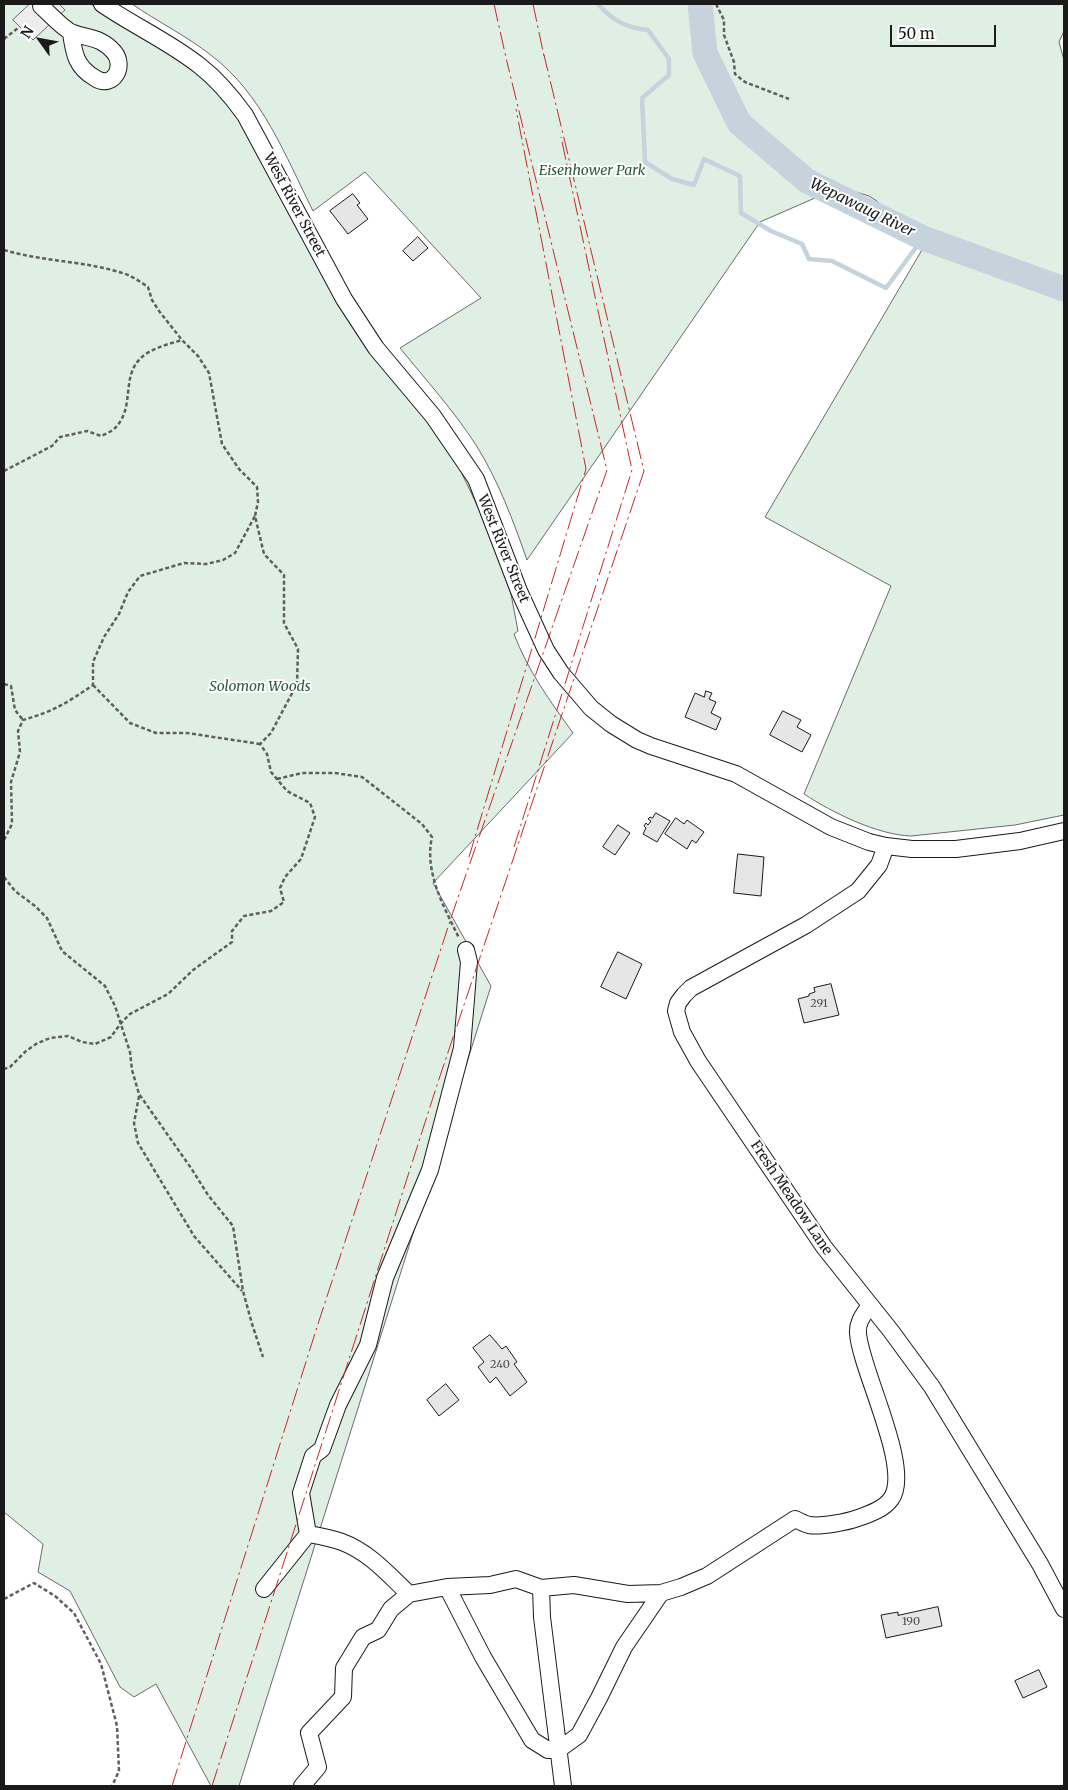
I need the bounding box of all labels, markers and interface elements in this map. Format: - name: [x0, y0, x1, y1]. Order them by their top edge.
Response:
- north arrow: [15, 15, 65, 65]
- scale bar: [893, 15, 999, 47]
- text: N: [17, 23, 38, 42]
- text: 50 m: [898, 24, 935, 43]
- street label: West River Street: [260, 150, 328, 260]
- park label: Eisenhower Park: [539, 163, 645, 179]
- water label: Wepawaug River: [807, 175, 917, 241]
- street label: West River Street: [474, 492, 532, 606]
- park label: Solomon Woods: [209, 679, 311, 695]
- house number: 291: [810, 997, 828, 1011]
- street label: Fresh Meadow Lane: [746, 1138, 836, 1258]
- house number: 240: [490, 1358, 510, 1372]
- house number: 190: [902, 1615, 920, 1629]

